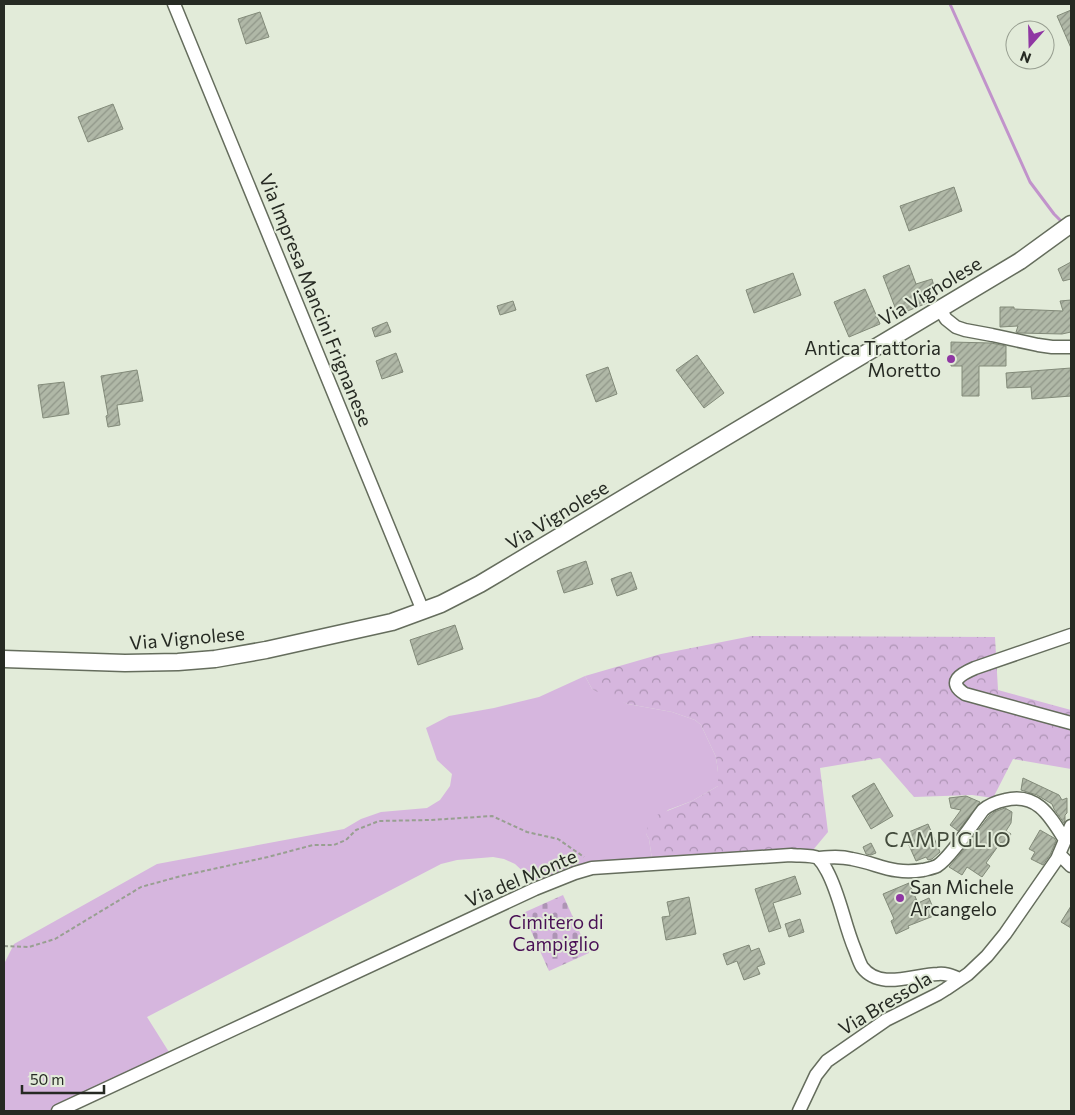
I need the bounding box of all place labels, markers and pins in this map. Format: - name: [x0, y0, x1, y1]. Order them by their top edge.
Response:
- place label: Antica Trattoria Moretto: [804, 336, 941, 381]
- marker: Antica Trattoria Moretto: [945, 353, 957, 365]
- place label: San Michele Arcangelo: [910, 875, 1014, 920]
- marker: San Michele Arcangelo: [894, 892, 906, 904]

